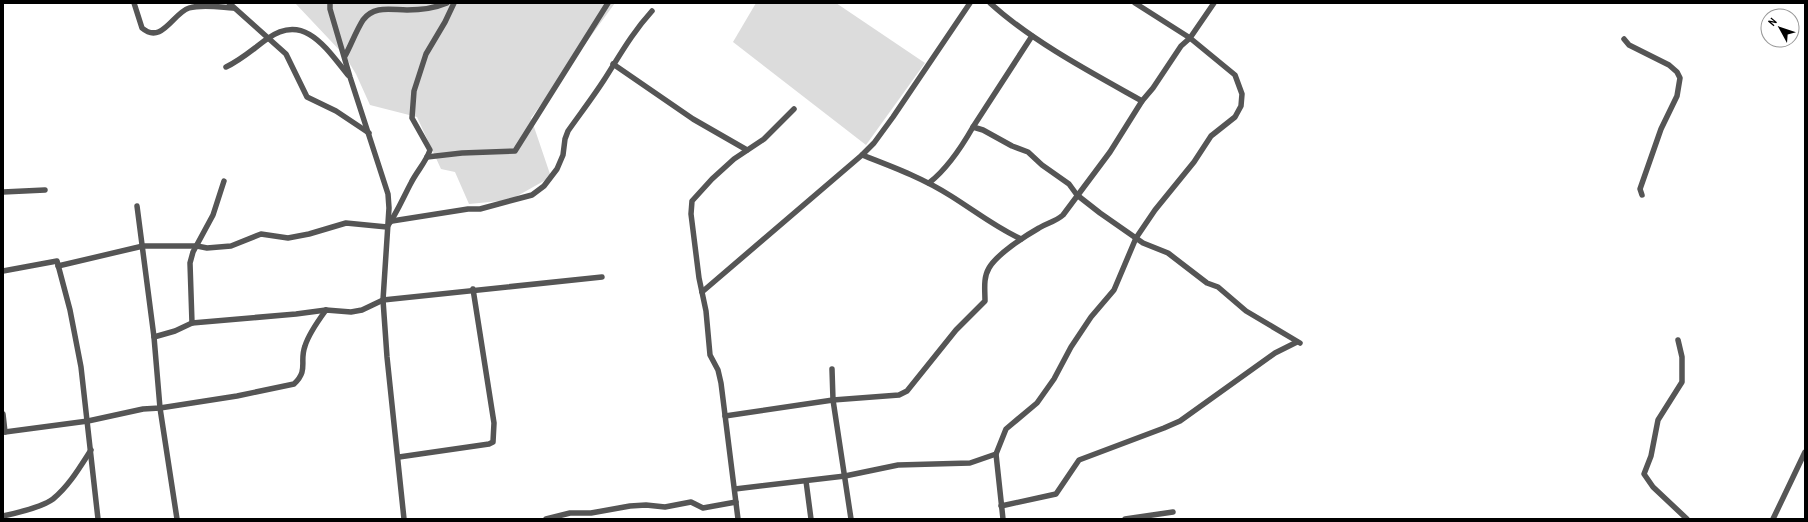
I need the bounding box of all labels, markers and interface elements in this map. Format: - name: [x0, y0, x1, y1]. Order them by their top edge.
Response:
- north arrow: [1760, 8, 1800, 48]
- text: N: [1765, 15, 1780, 29]

